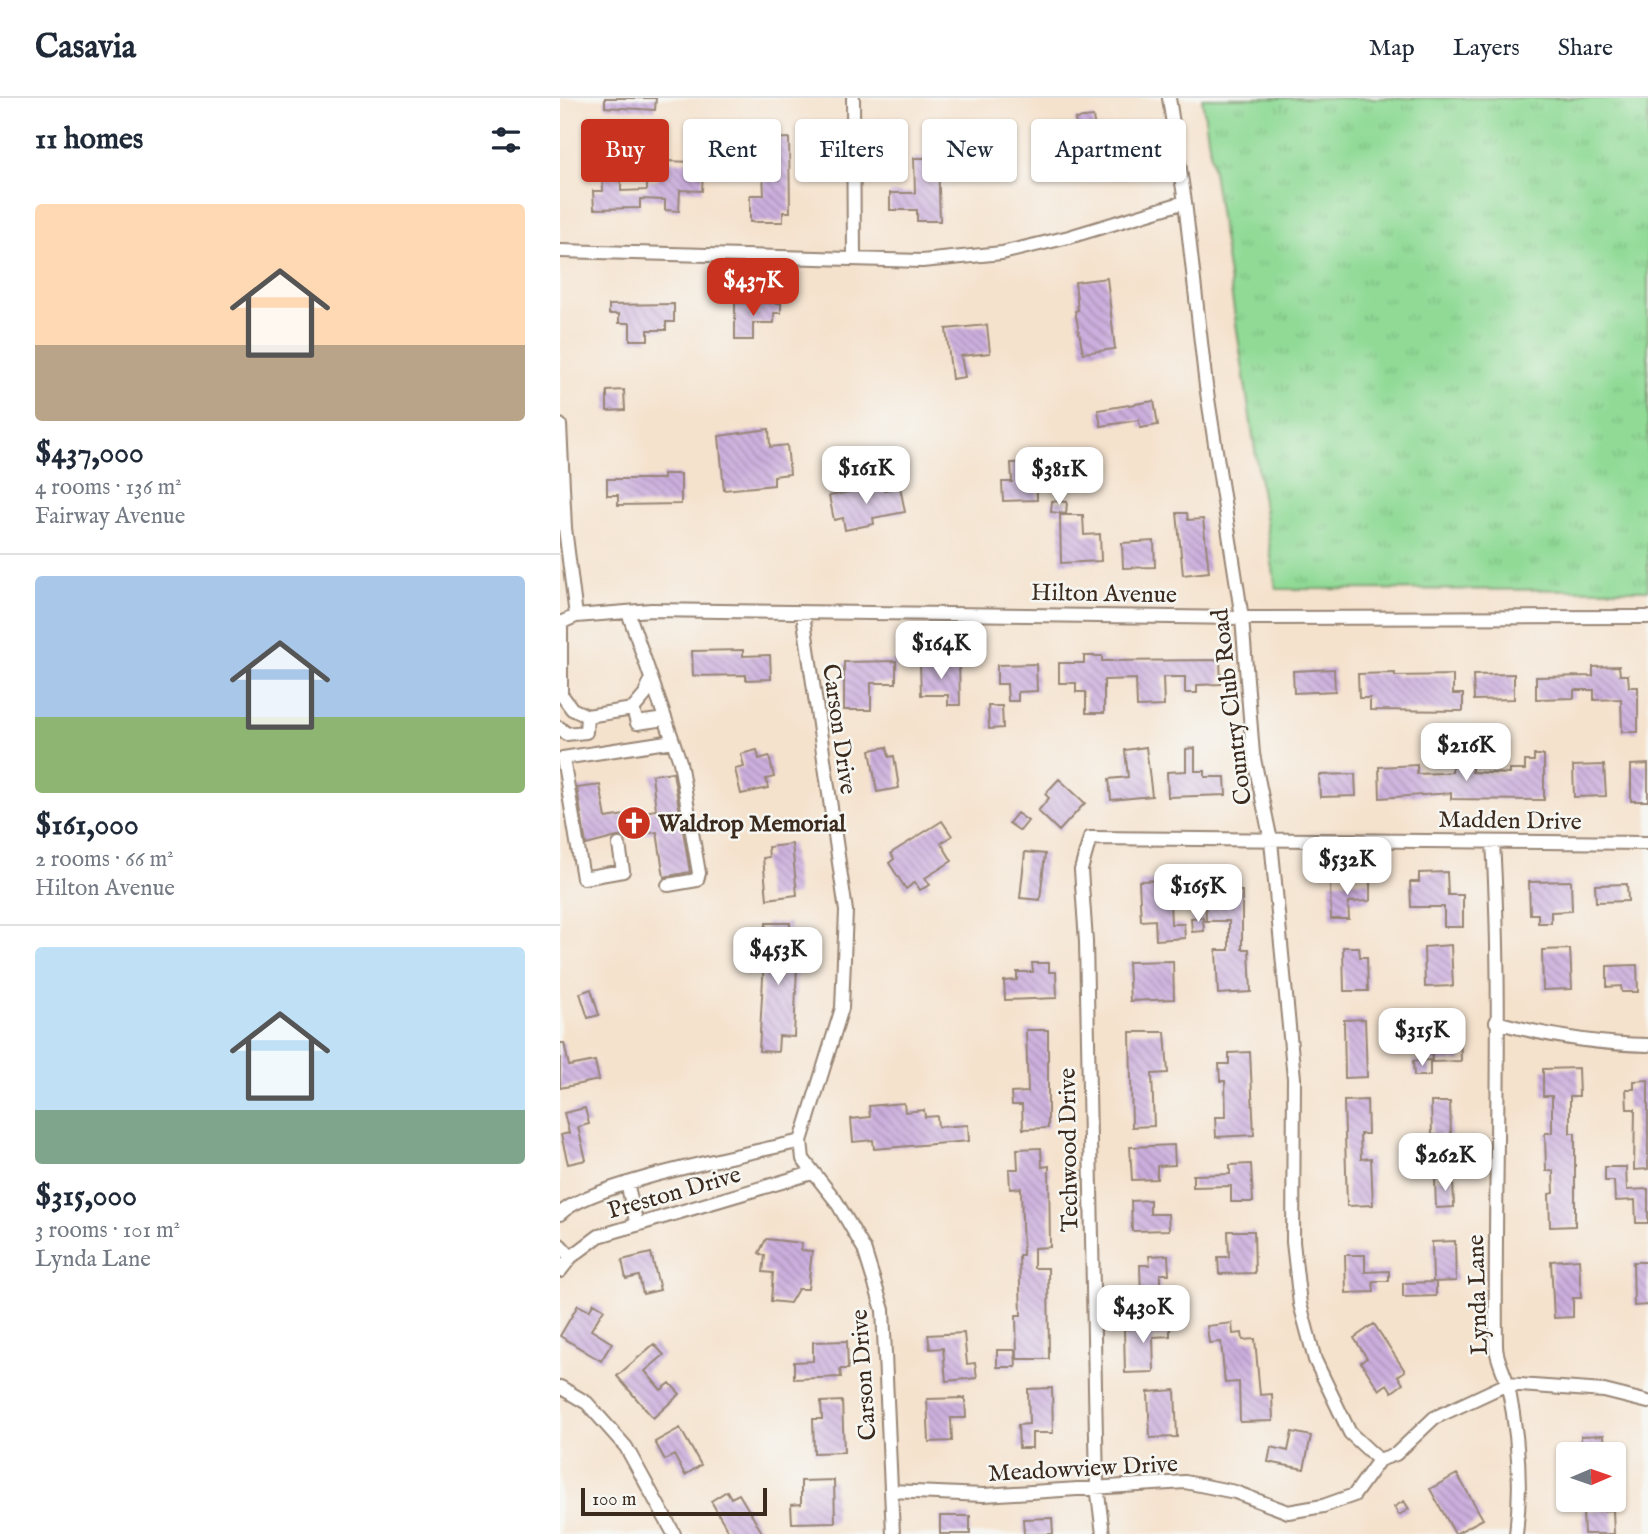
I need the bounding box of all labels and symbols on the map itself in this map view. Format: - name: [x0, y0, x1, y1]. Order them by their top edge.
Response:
- pin: $437K: [704, 258, 802, 318]
- pin: $161K: [817, 446, 915, 506]
- pin: $381K: [1010, 448, 1108, 507]
- street label: Hilton Avenue: [1031, 578, 1177, 611]
- street label: Country Club Road: [1205, 607, 1260, 807]
- pin: $164K: [892, 622, 990, 681]
- street label: Carson Drive: [814, 662, 863, 797]
- pin: $216K: [1417, 724, 1515, 783]
- church icon: Waldrop Memorial: [615, 804, 653, 842]
- street label: Madden Drive: [1438, 805, 1582, 838]
- place label: Waldrop Memorial: [657, 809, 846, 840]
- pin: $532K: [1298, 838, 1396, 897]
- pin: $165K: [1149, 864, 1247, 924]
- pin: $453K: [729, 928, 827, 987]
- pin: $315K: [1373, 1009, 1471, 1068]
- street label: Techwood Drive: [1053, 1067, 1086, 1232]
- pin: $262K: [1396, 1134, 1494, 1193]
- street label: Preston Drive: [604, 1160, 745, 1227]
- street label: Lynda Lane: [1461, 1234, 1496, 1356]
- pin: $430K: [1094, 1286, 1192, 1345]
- street label: Carson Drive: [844, 1308, 885, 1442]
- north arrow: [1556, 1442, 1626, 1512]
- street label: Meadowview Drive: [987, 1449, 1179, 1490]
- scale bar: [581, 1485, 766, 1517]

